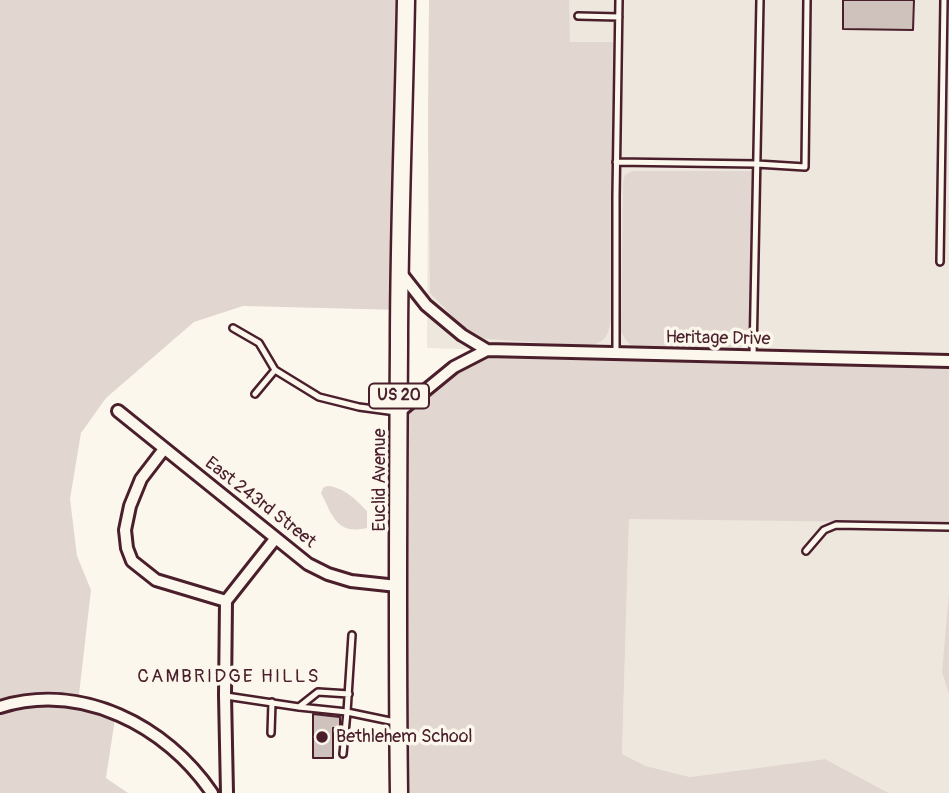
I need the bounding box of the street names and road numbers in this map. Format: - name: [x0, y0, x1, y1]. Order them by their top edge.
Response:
- street label: Heritage Drive: [665, 327, 771, 351]
- road number: US 20: [369, 384, 429, 408]
- street label: Euclid Avenue: [369, 428, 391, 532]
- street label: East 243rd Street: [200, 453, 320, 553]

